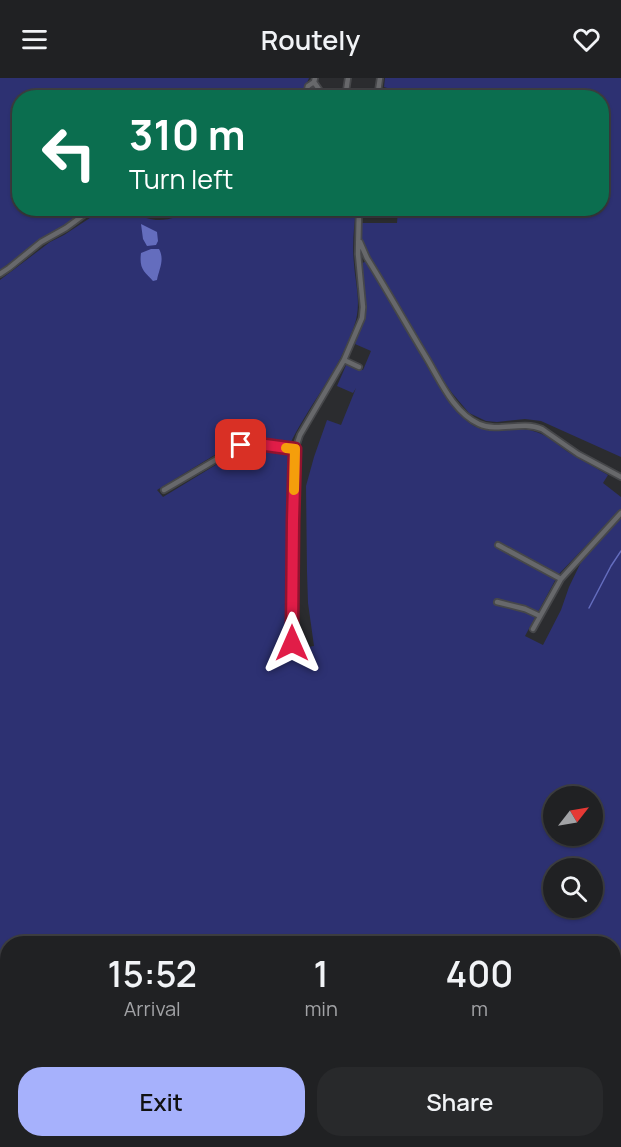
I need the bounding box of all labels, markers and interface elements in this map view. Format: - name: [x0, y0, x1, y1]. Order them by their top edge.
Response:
- text: Routely: [261, 21, 360, 58]
- icon: menu: [18, 23, 51, 56]
- icon: heart: [570, 23, 603, 56]
- text: 310 m: [129, 105, 246, 163]
- icon: left: [30, 114, 108, 192]
- text: Turn left: [129, 160, 233, 197]
- pin: [215, 419, 266, 470]
- icon: arrive: [224, 428, 257, 461]
- position arrow: [260, 611, 324, 675]
- north arrow: [543, 786, 603, 846]
- map controls: [543, 786, 603, 918]
- button: search: [543, 858, 603, 918]
- text: 15:52: [108, 949, 197, 998]
- text: 1: [314, 949, 329, 998]
- text: 400: [445, 949, 513, 998]
- text: Arrival: [124, 995, 181, 1022]
- text: min: [304, 995, 338, 1022]
- text: m: [471, 995, 488, 1022]
- button: Exit: [18, 1067, 305, 1136]
- button: Share: [317, 1067, 603, 1136]

